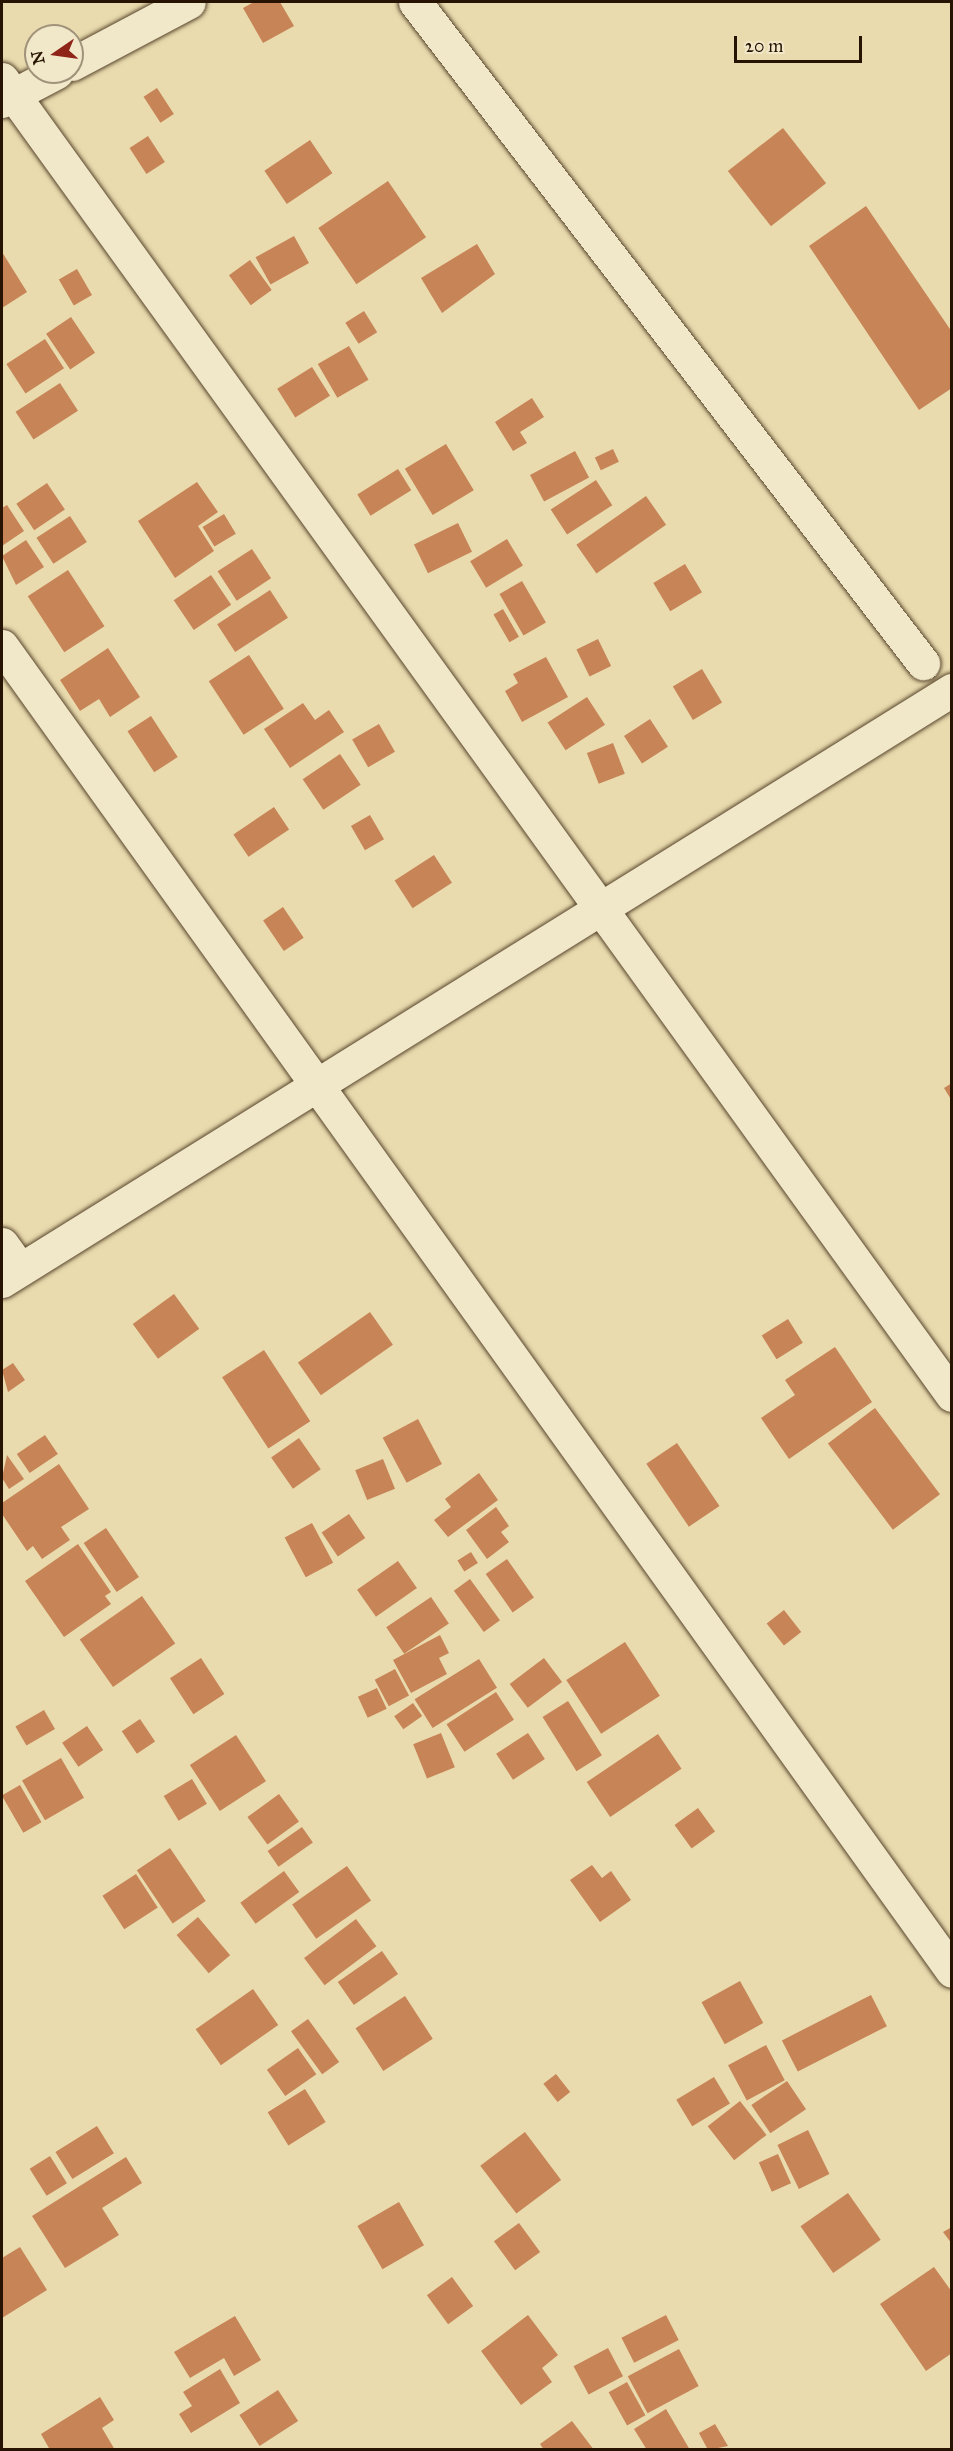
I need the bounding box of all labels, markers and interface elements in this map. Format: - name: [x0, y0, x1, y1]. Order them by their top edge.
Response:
- north arrow: [24, 24, 84, 84]
- scale bar: [737, 24, 864, 62]
- text: 20 m: [745, 35, 783, 57]
- text: N: [27, 49, 49, 66]

